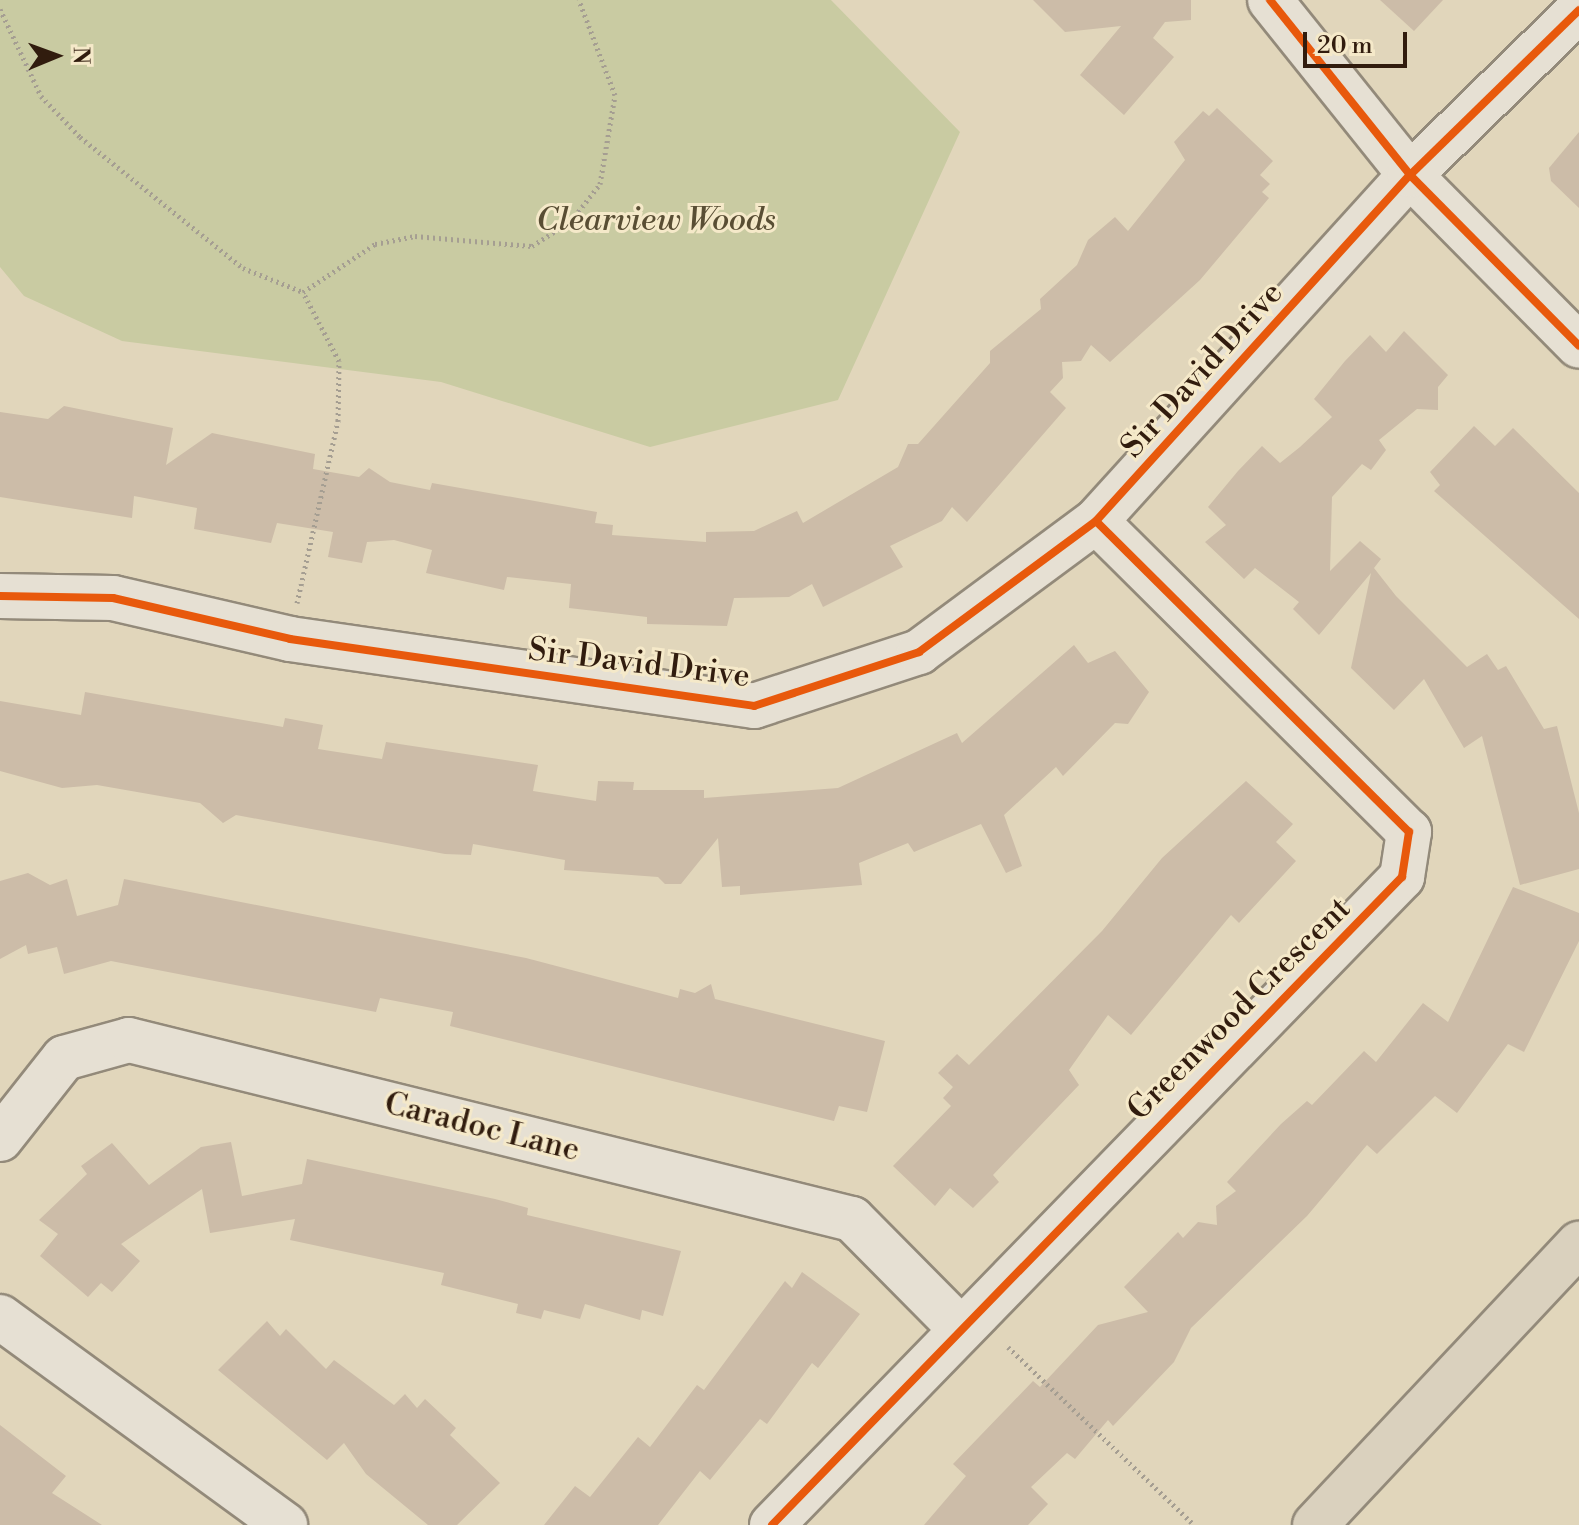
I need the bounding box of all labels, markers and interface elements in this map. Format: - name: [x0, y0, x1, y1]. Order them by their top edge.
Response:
- north arrow: [16, 16, 96, 96]
- scale bar: [1307, 16, 1411, 66]
- text: 20 m: [1317, 31, 1373, 61]
- text: N: [67, 47, 94, 65]
- park label: Clearview Woods: [536, 201, 776, 239]
- street label: Sir David Drive: [1113, 274, 1291, 466]
- street label: Sir David Drive: [526, 630, 752, 696]
- street label: Greenwood Crescent: [1120, 890, 1358, 1128]
- street label: Caradoc Lane: [381, 1084, 583, 1170]

